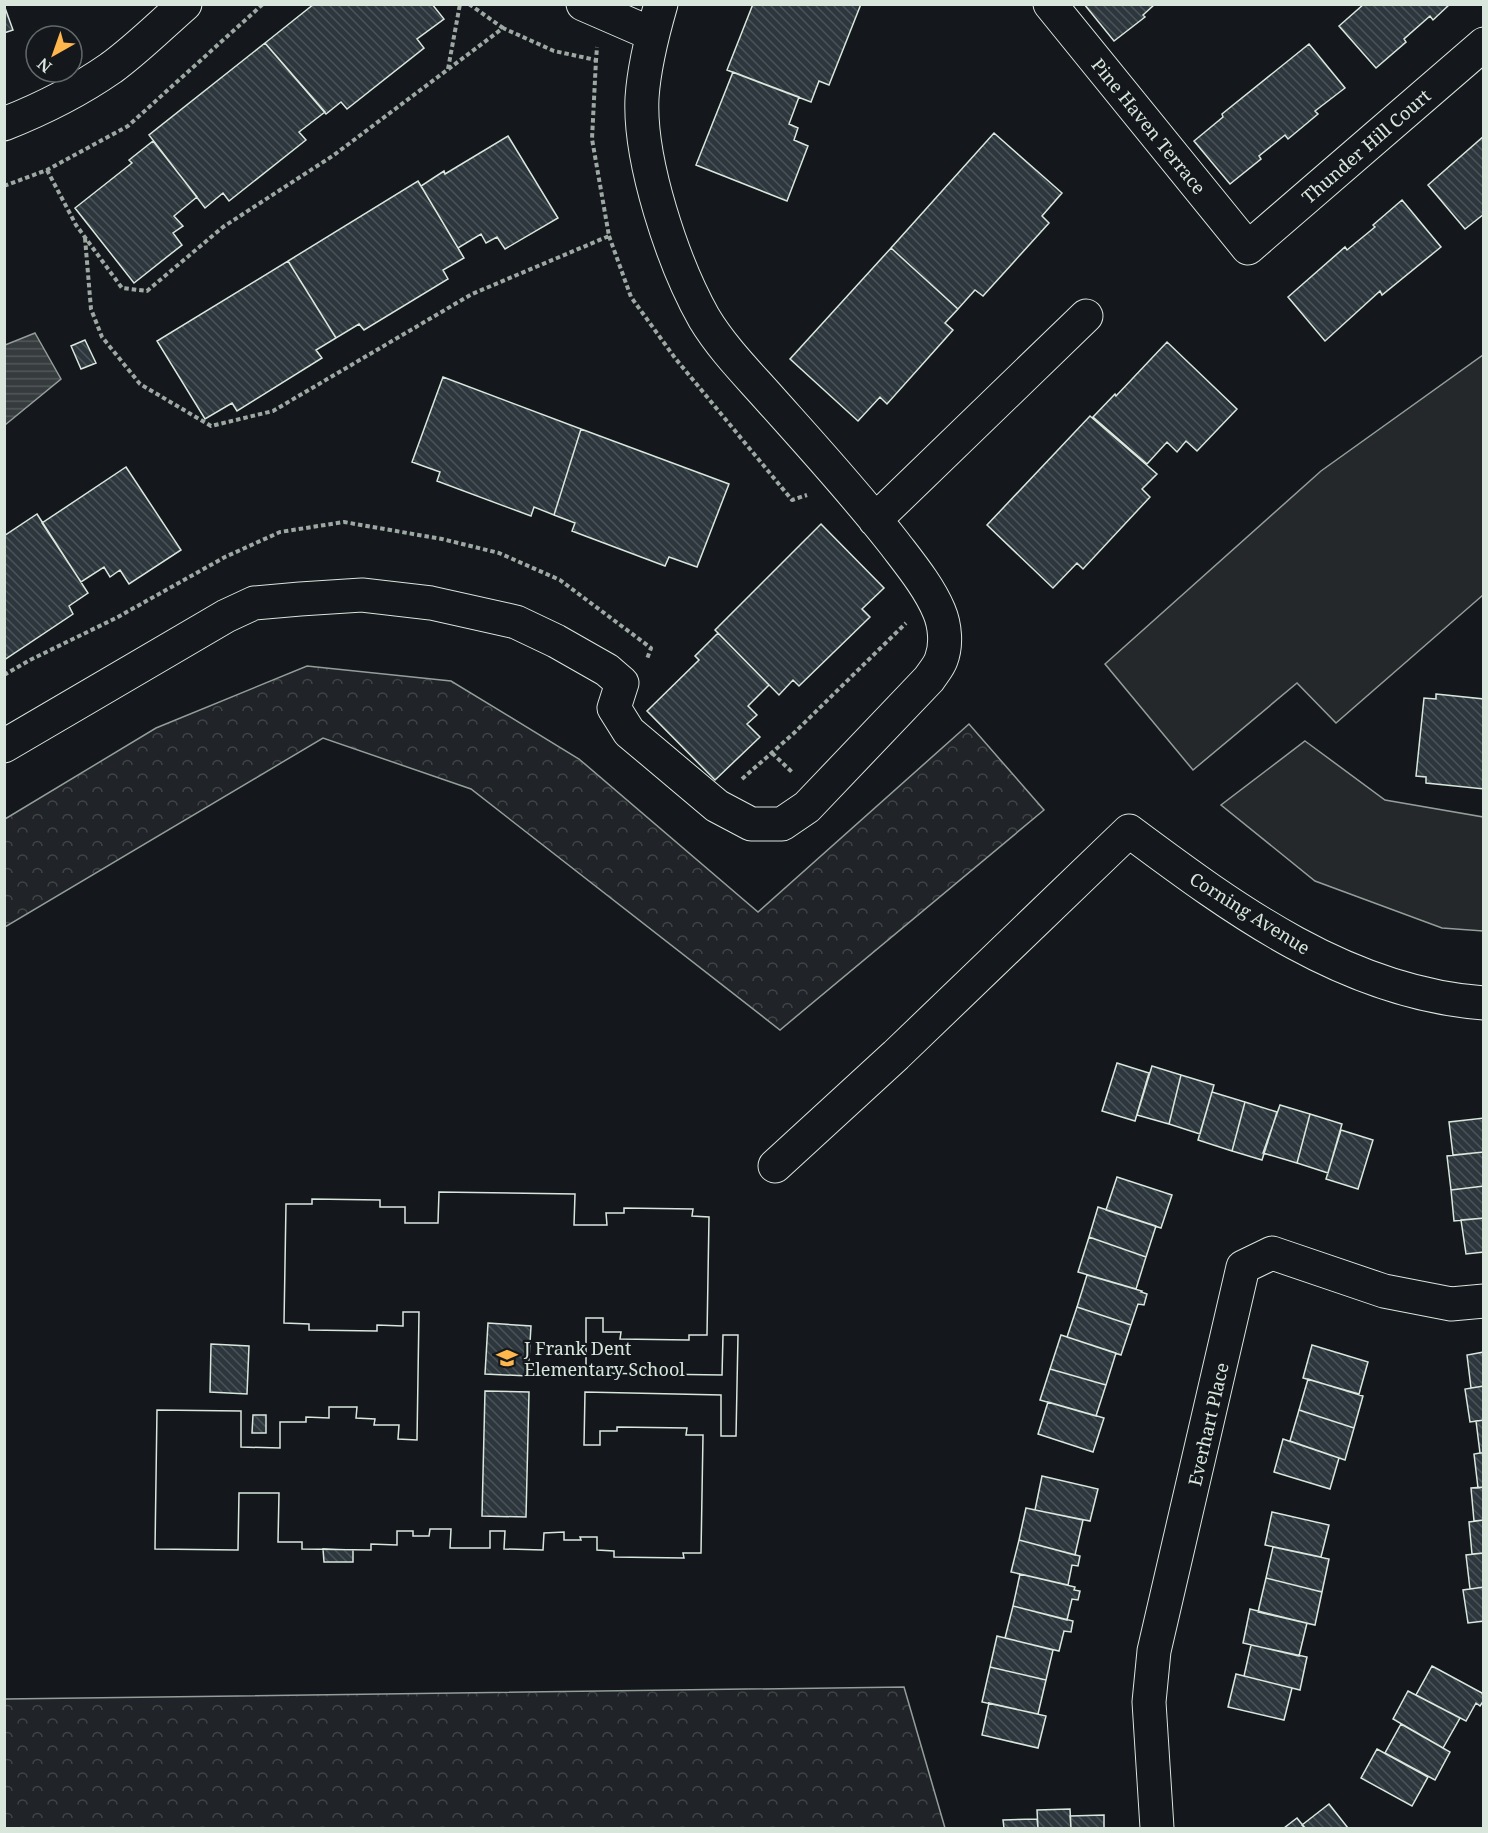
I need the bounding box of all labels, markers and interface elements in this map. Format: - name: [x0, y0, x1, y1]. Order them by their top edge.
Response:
- north arrow: [24, 24, 84, 84]
- text: N: [32, 53, 56, 78]
- street label: Pine Haven Terrace: [1087, 53, 1211, 199]
- street label: Thunder Hill Court: [1297, 84, 1435, 208]
- street label: Corning Avenue: [1185, 866, 1315, 960]
- place label: J Frank Dent Elementary School: [523, 1336, 685, 1381]
- school or university icon: J Frank Dent Elementary School: [495, 1346, 519, 1370]
- street label: Everhart Place: [1182, 1360, 1234, 1488]

